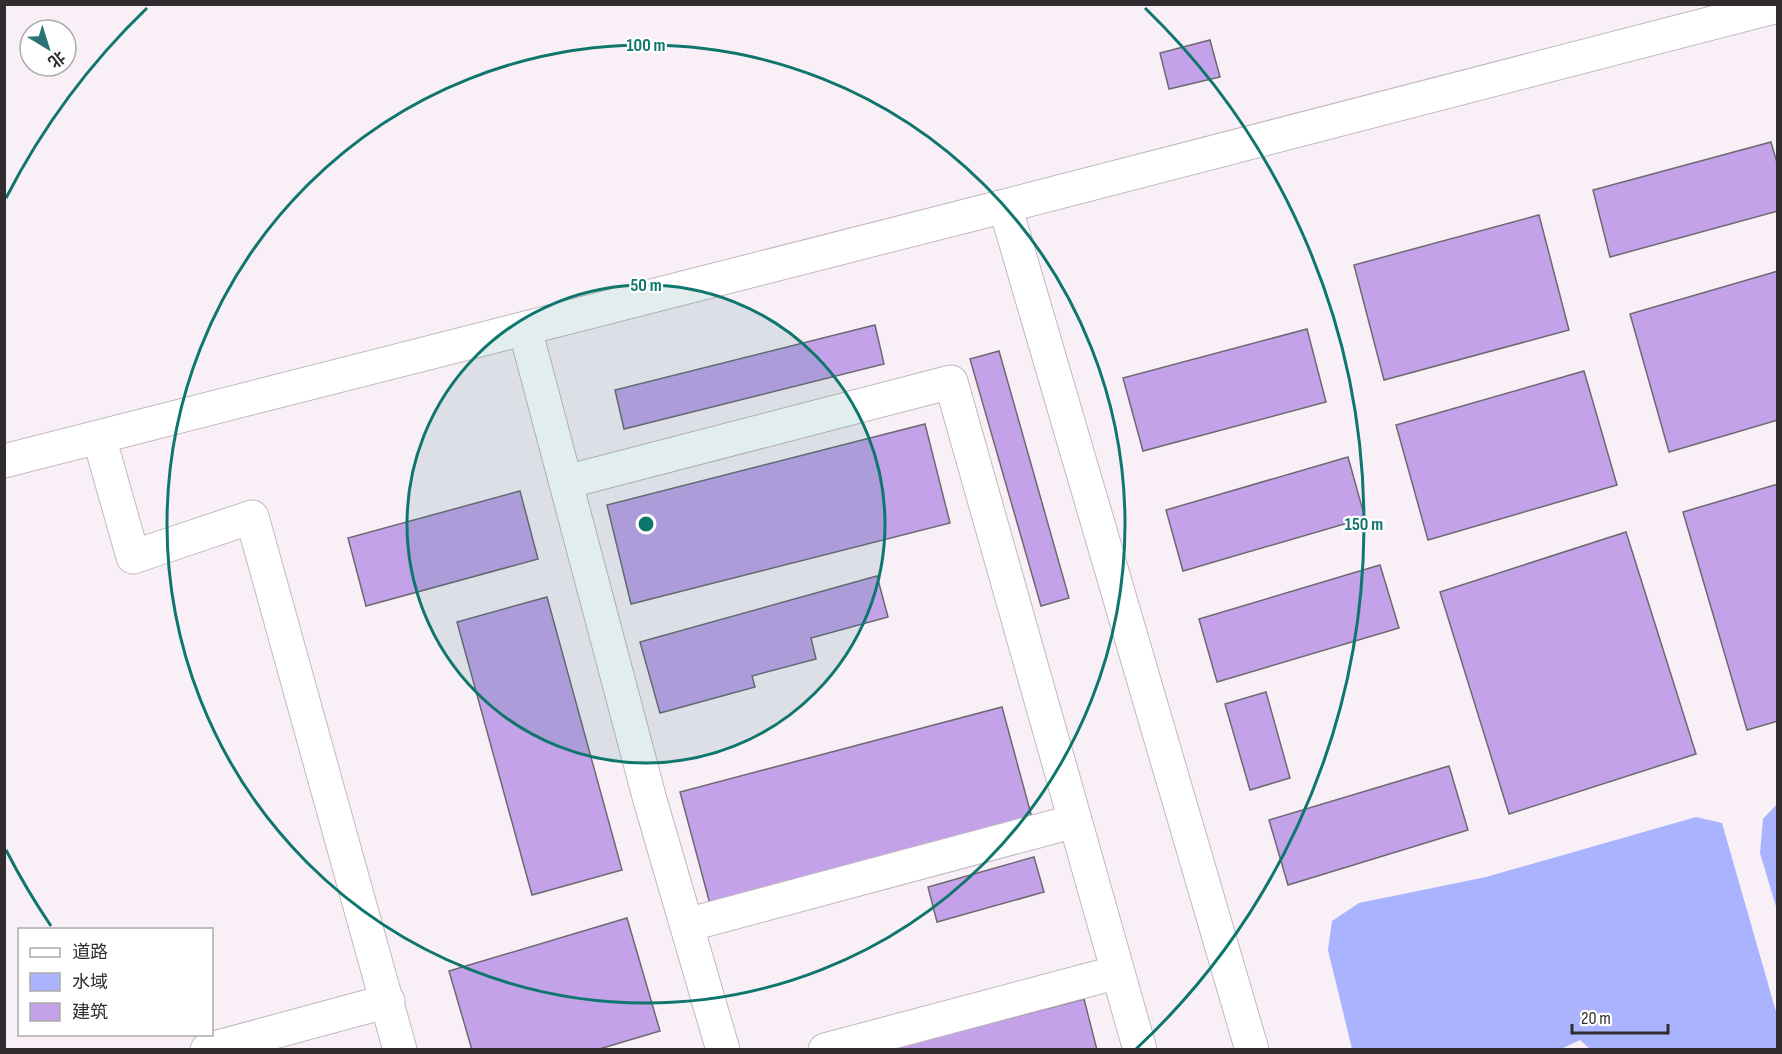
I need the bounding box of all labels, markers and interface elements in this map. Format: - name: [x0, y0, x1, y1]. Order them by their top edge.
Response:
- north arrow: [18, 18, 78, 78]
- text: 100 m: [627, 35, 666, 56]
- text: 北: [44, 46, 68, 71]
- text: 50 m: [630, 275, 662, 296]
- centre of rings: [636, 514, 656, 534]
- text: 150 m: [1345, 514, 1383, 535]
- legend: [18, 928, 213, 1036]
- text: 道路: [72, 942, 108, 963]
- text: 水域: [72, 972, 108, 993]
- scale bar: [1572, 997, 1668, 1035]
- text: 建筑: [72, 1002, 108, 1023]
- text: 20 m: [1581, 1008, 1611, 1029]

